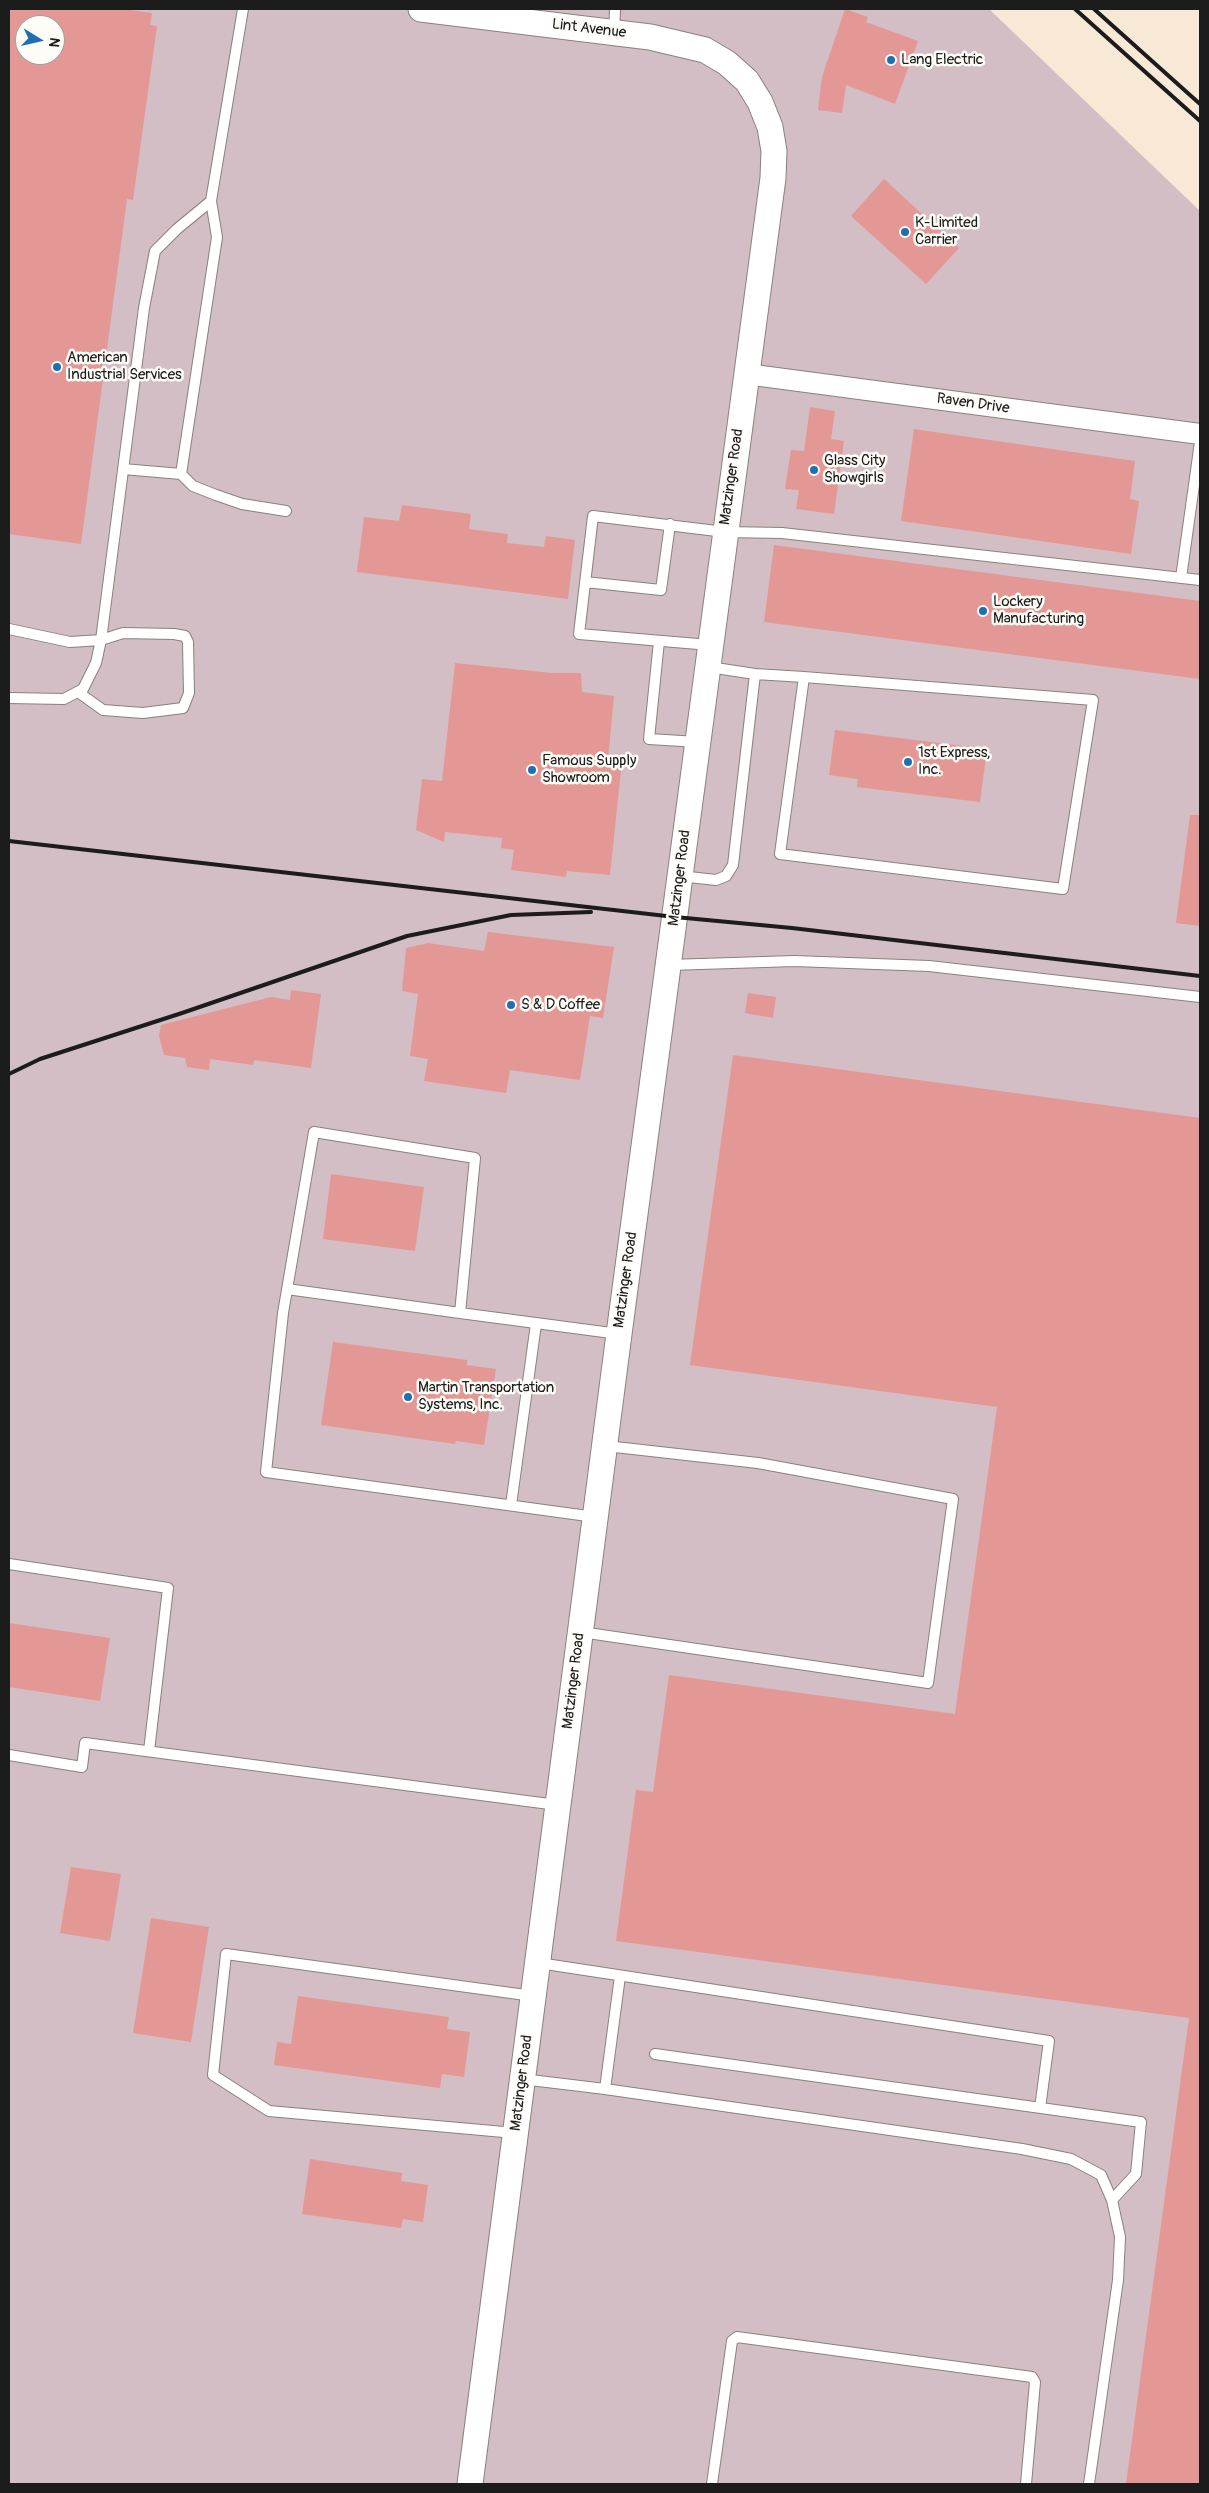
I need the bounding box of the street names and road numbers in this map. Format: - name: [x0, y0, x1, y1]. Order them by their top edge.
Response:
- street label: Lint Avenue: [551, 16, 627, 42]
- street label: Raven Drive: [935, 390, 1011, 418]
- street label: Matzinger Road: [716, 428, 748, 526]
- street label: Matzinger Road: [665, 829, 695, 927]
- street label: Matzinger Road: [610, 1231, 642, 1329]
- street label: Matzinger Road: [559, 1632, 589, 1730]
- street label: Matzinger Road: [507, 2034, 537, 2132]

